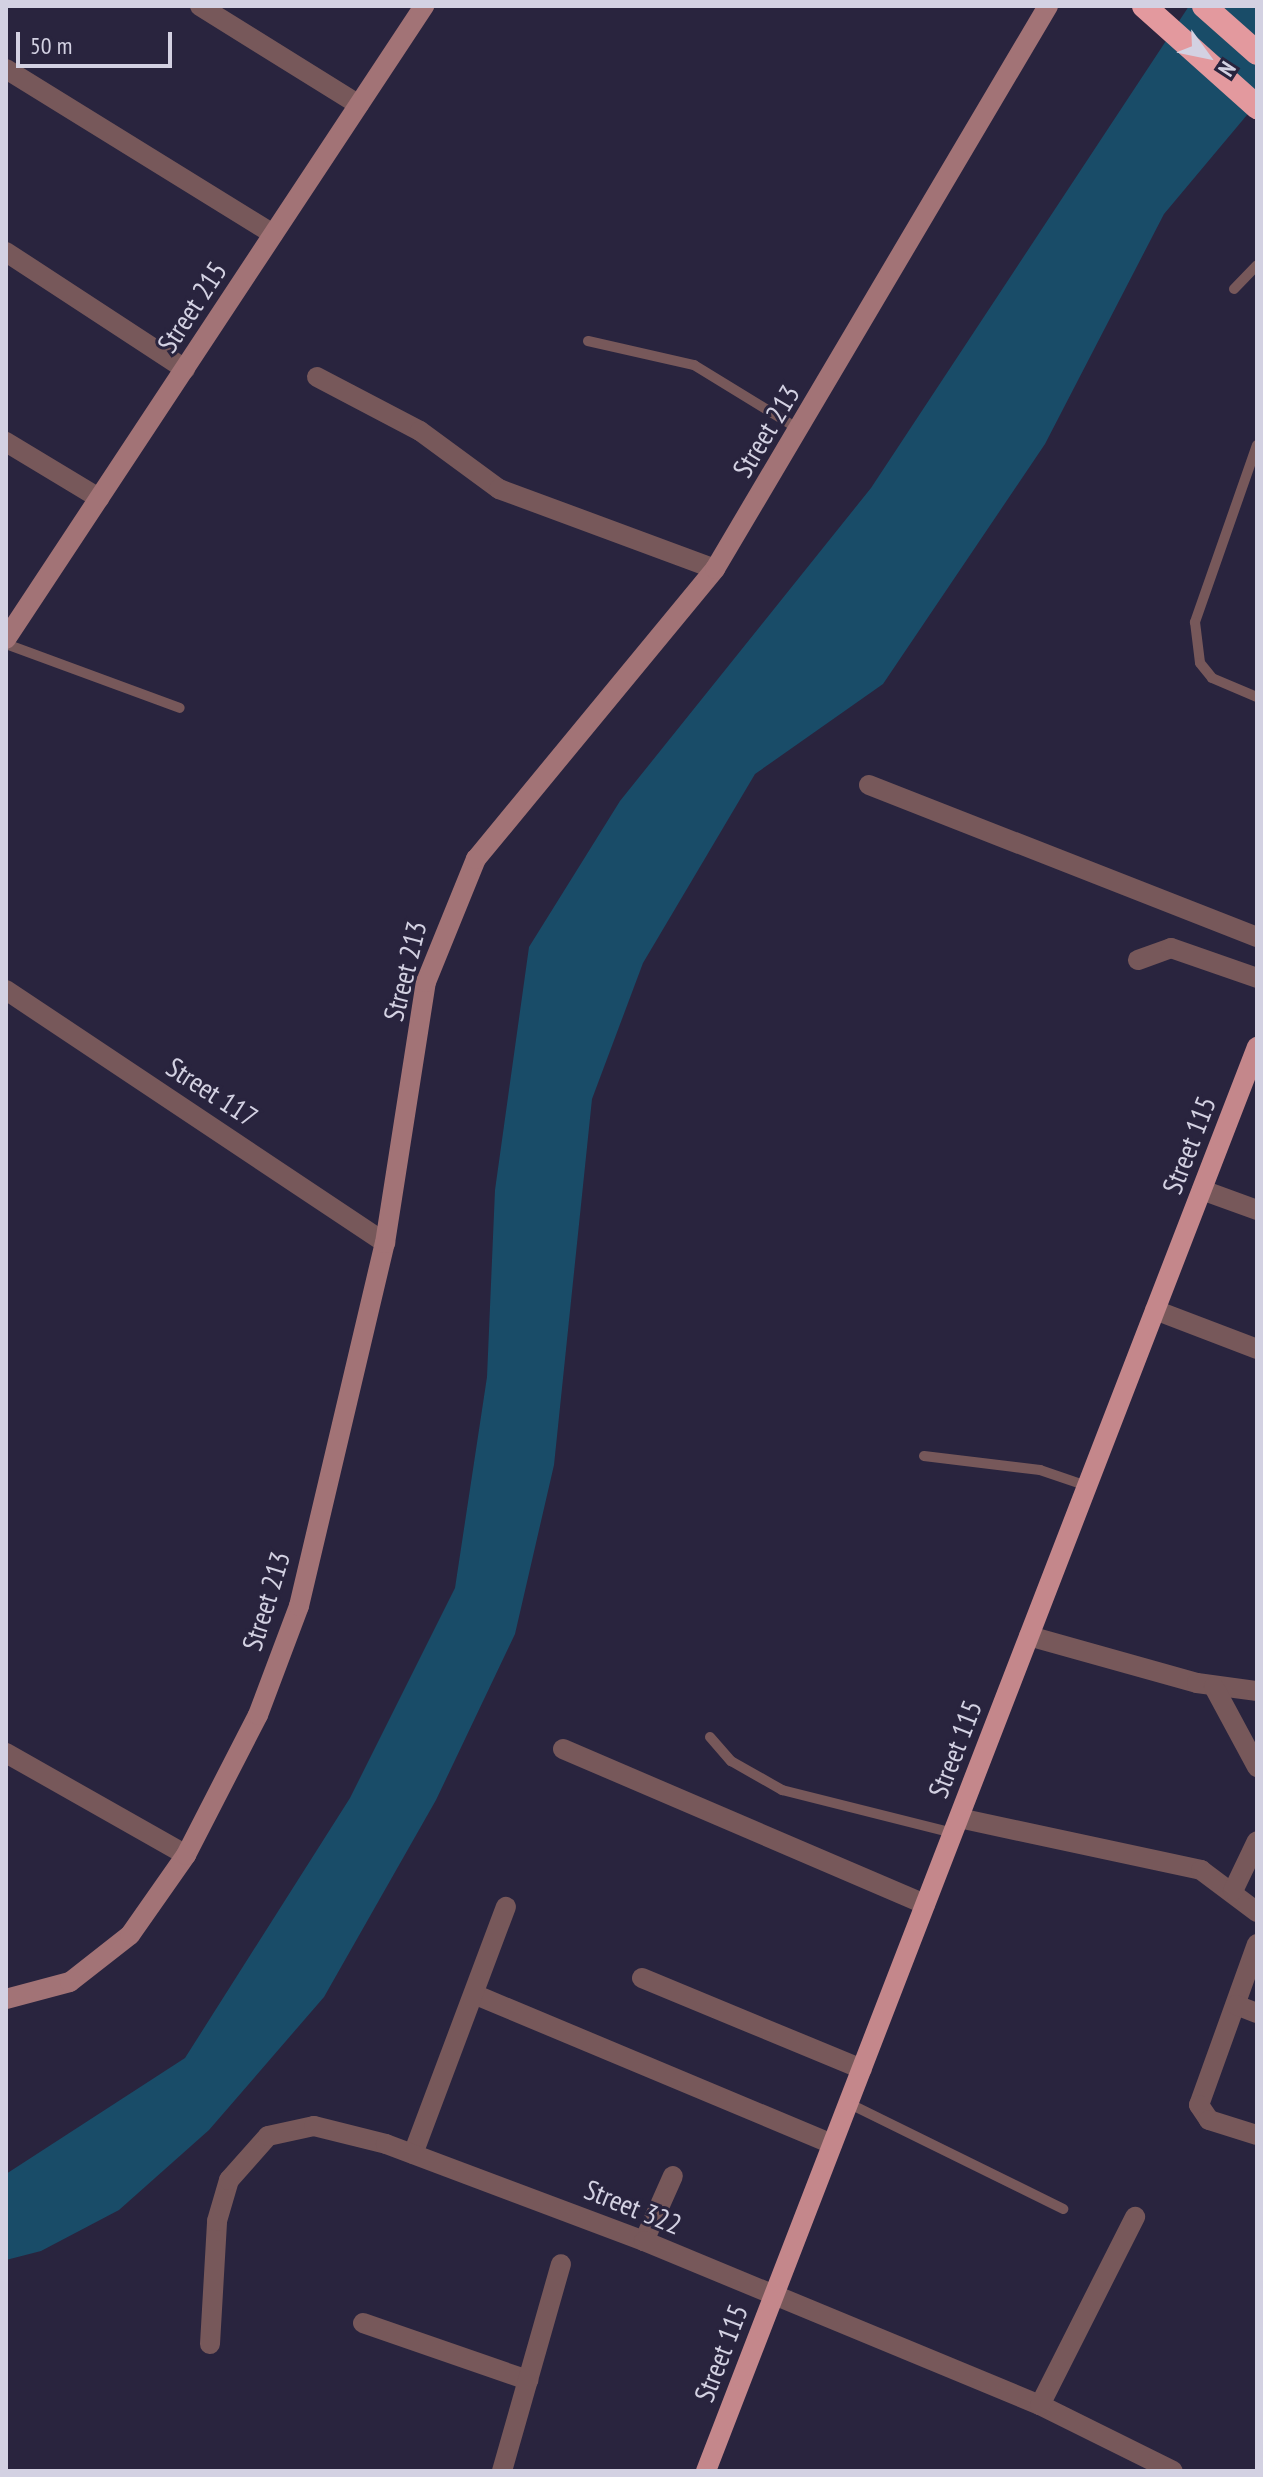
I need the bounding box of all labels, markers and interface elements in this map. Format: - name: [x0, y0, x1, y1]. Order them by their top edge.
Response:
- scale bar: [20, 16, 176, 66]
- north arrow: [1167, 16, 1247, 96]
- text: 50 m: [30, 30, 72, 61]
- text: N: [1212, 56, 1242, 82]
- street label: Street 215: [150, 255, 234, 359]
- street label: Street 213: [725, 379, 807, 483]
- street label: Street 213: [376, 918, 434, 1024]
- street label: Street 117: [160, 1050, 264, 1134]
- street label: Street 115: [1155, 1092, 1223, 1198]
- street label: Street 213: [235, 1547, 297, 1655]
- street label: Street 115: [921, 1696, 989, 1802]
- street label: Street 322: [580, 2172, 686, 2242]
- street label: Street 115: [687, 2300, 755, 2406]

